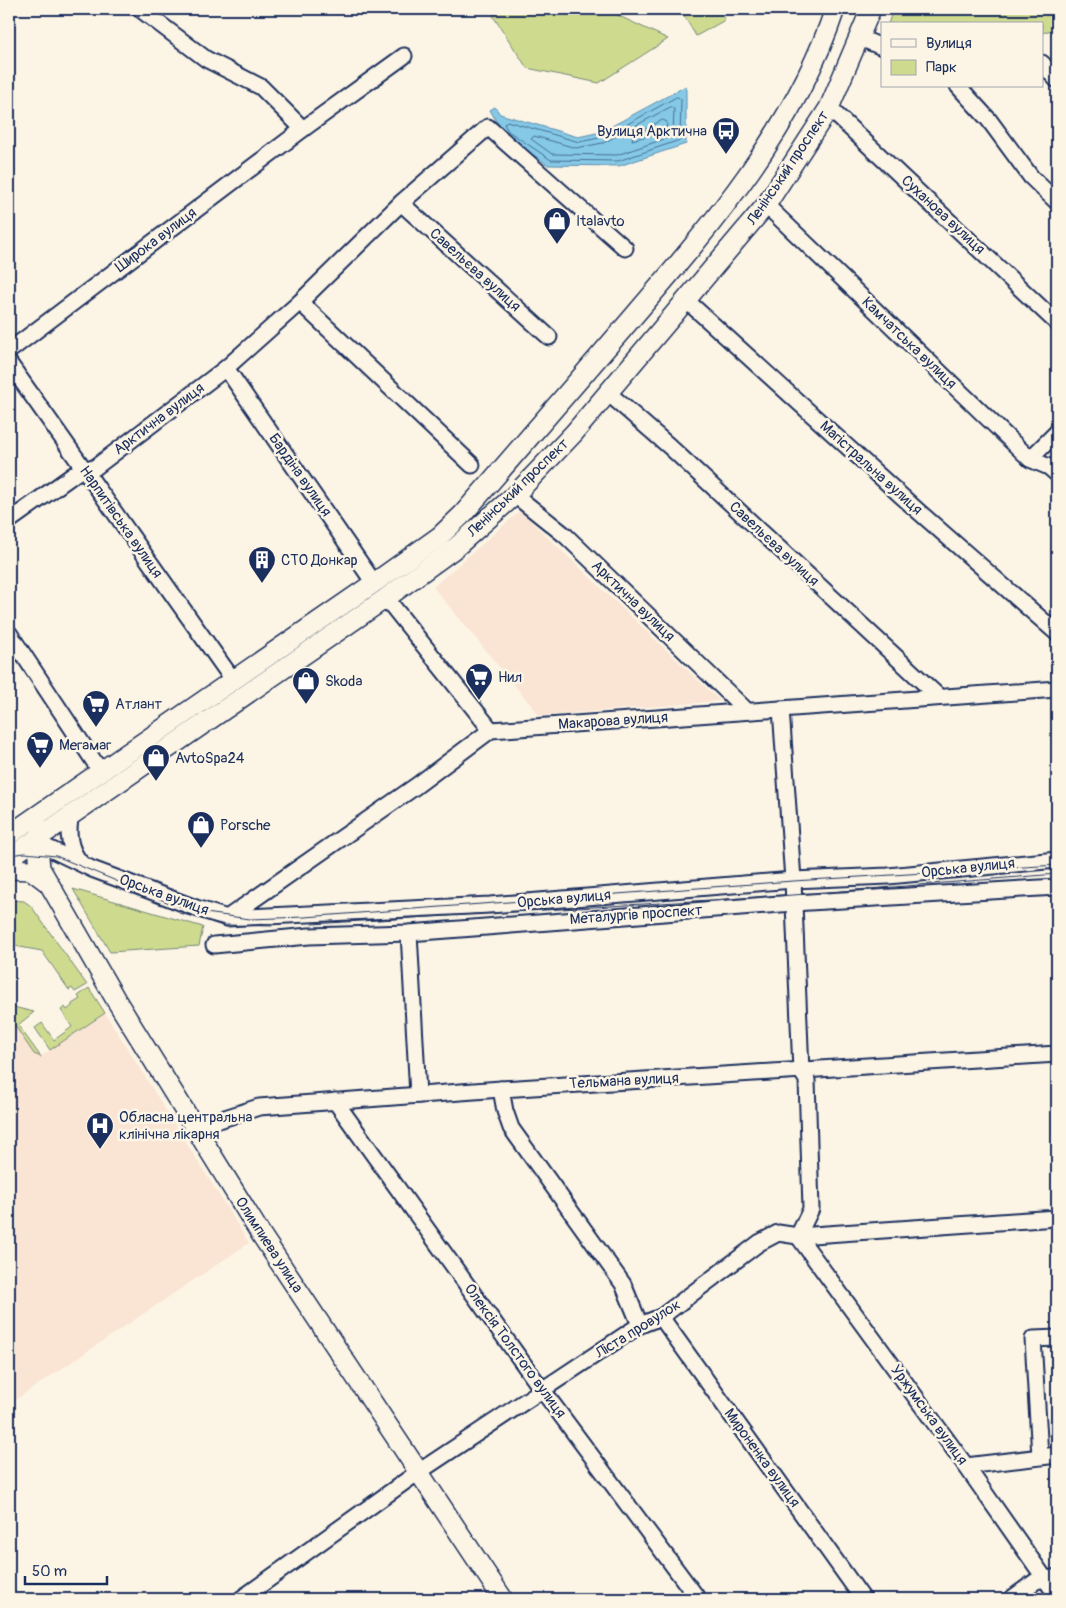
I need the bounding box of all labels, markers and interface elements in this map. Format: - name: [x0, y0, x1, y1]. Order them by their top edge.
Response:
- legend: [881, 22, 1044, 88]
- text: Вулиця: [926, 34, 972, 53]
- text: Парк: [926, 58, 957, 77]
- street label: Ленінський проспект: [742, 107, 834, 230]
- bus stop icon: Вулиця Арктична: [711, 116, 741, 155]
- place label: Вулиця Арктична: [597, 122, 707, 141]
- street label: Суханова вулиця: [897, 171, 989, 259]
- street label: Широка вулиця: [112, 203, 200, 277]
- shop icon: Italavto: [542, 206, 572, 245]
- place label: Italavto: [576, 212, 625, 231]
- street label: Савельєва вулиця: [425, 224, 525, 316]
- street label: Камчатська вулиця: [857, 293, 961, 393]
- street label: Арктична вулиця: [110, 379, 208, 459]
- street label: Магістральна вулиця: [816, 417, 926, 519]
- street label: Бардіна вулиця: [264, 430, 336, 520]
- street label: Ленінський проспект: [462, 434, 573, 542]
- street label: Нарпитівська вулиця: [75, 462, 167, 582]
- street label: Савельєва вулиця: [725, 497, 823, 591]
- building icon: СТО Донкар: [247, 545, 277, 584]
- place label: СТО Донкар: [281, 551, 358, 570]
- street label: Арктична вулиця: [587, 556, 679, 646]
- supermarket icon: Нил: [464, 662, 494, 701]
- shop icon: Skoda: [291, 666, 321, 705]
- place label: Нил: [498, 668, 522, 687]
- place label: Skoda: [325, 672, 362, 691]
- supermarket icon: Атлант: [81, 689, 111, 728]
- place label: Атлант: [115, 695, 163, 714]
- street label: Макарова вулиця: [557, 708, 669, 734]
- supermarket icon: Мегамаг: [25, 730, 55, 769]
- place label: Мегамаг: [59, 736, 111, 755]
- shop icon: AvtoSpa24: [141, 743, 171, 782]
- place label: AvtoSpa24: [175, 749, 245, 768]
- shop icon: Porsche: [186, 810, 216, 849]
- place label: Porsche: [220, 816, 271, 835]
- street label: Орська вулиця: [920, 854, 1016, 882]
- street label: Орська вулиця: [117, 870, 211, 920]
- street label: Орська вулиця: [516, 885, 612, 913]
- street label: Металургів проспект: [569, 901, 704, 929]
- street label: Тельмана вулиця: [569, 1069, 679, 1093]
- place label: Обласна центральна клінічна лікарня: [119, 1108, 252, 1144]
- hospital icon: Обласна центральна клінічна лікарня: [85, 1111, 115, 1150]
- street label: Олимпиева улица: [231, 1193, 307, 1297]
- street label: Олексія Толстого вулиця: [460, 1280, 570, 1422]
- street label: Ліста провулок: [591, 1295, 684, 1363]
- street label: Уржумська вулиця: [886, 1361, 972, 1469]
- street label: Мироненка вулиця: [720, 1405, 804, 1511]
- scale bar: [25, 1553, 108, 1585]
- text: 50 m: [32, 1562, 67, 1581]

